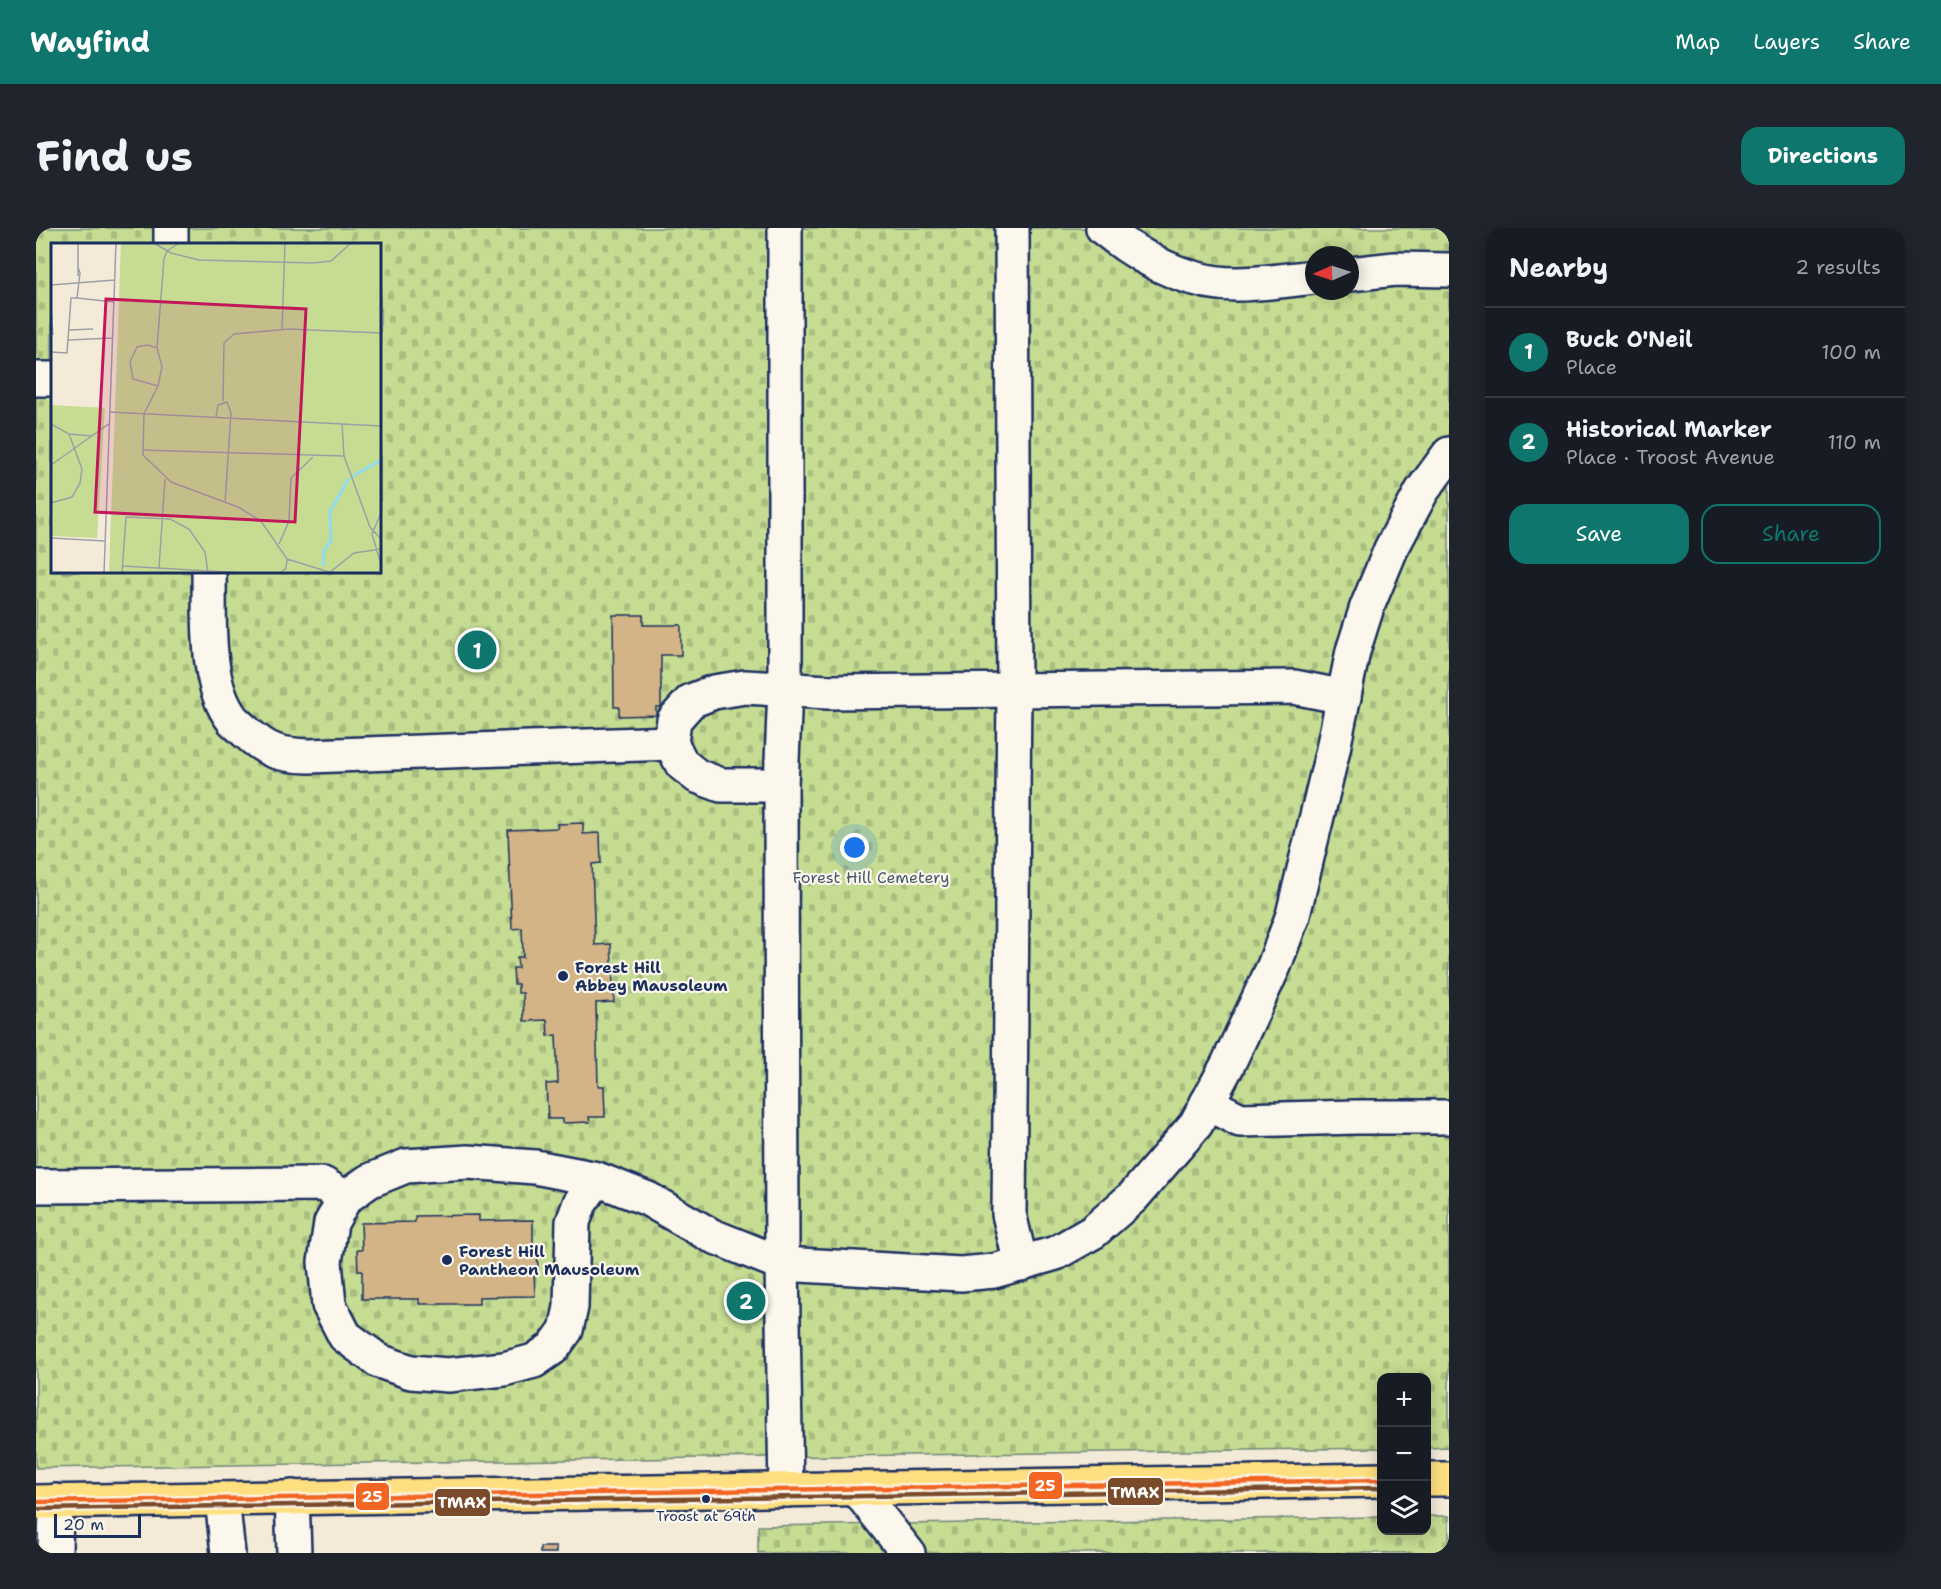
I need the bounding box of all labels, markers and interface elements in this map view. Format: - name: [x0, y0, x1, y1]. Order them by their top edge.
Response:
- text: Wayfind: [30, 23, 150, 61]
- text: Map: [1675, 28, 1720, 56]
- text: Layers: [1753, 28, 1820, 56]
- text: Share: [1853, 28, 1911, 56]
- button: Directions: [1741, 127, 1905, 185]
- text: Find us: [36, 128, 193, 184]
- inset map: [51, 243, 381, 573]
- north arrow: [1305, 246, 1359, 300]
- text: Nearby: [1509, 250, 1608, 285]
- text: 2 results: [1795, 254, 1881, 280]
- text: Buck O'Neil: [1566, 325, 1693, 354]
- text: 1: [1524, 339, 1533, 365]
- text: 100 m: [1821, 339, 1881, 365]
- text: Place: [1566, 354, 1617, 380]
- text: Historical Marker: [1566, 415, 1772, 444]
- text: 2: [1522, 429, 1536, 455]
- text: 110 m: [1827, 429, 1881, 455]
- text: Place · Troost Avenue: [1566, 444, 1775, 470]
- button: Save: [1509, 504, 1689, 564]
- button: Share: [1701, 504, 1881, 564]
- pin: 1: [458, 628, 496, 672]
- your location: [840, 833, 869, 862]
- park label: Forest Hill Cemetery: [793, 867, 949, 888]
- place label: Forest Hill Abbey Mausoleum: [575, 957, 728, 996]
- marker: Forest Hill Abbey Mausoleum: [556, 969, 570, 983]
- place label: Forest Hill Pantheon Mausoleum: [459, 1241, 640, 1280]
- marker: Forest Hill Pantheon Mausoleum: [440, 1253, 454, 1267]
- pin: 2: [726, 1278, 766, 1324]
- map controls: [1377, 1373, 1431, 1535]
- button: +: [1377, 1373, 1431, 1427]
- button: −: [1377, 1427, 1431, 1481]
- line badge: 25: [1028, 1471, 1063, 1500]
- text: 25: [1034, 1475, 1056, 1496]
- line badge: TMAX: [1107, 1477, 1164, 1506]
- button: layers: [1377, 1481, 1431, 1535]
- line badge: 25: [355, 1482, 390, 1511]
- text: TMAX: [1111, 1482, 1160, 1503]
- text: 25: [361, 1486, 383, 1507]
- line badge: TMAX: [434, 1488, 491, 1517]
- text: TMAX: [438, 1492, 487, 1513]
- marker: Troost at 69th: [700, 1493, 712, 1505]
- place label: Troost at 69th: [656, 1507, 756, 1525]
- scale bar: [54, 1511, 141, 1538]
- text: 20 m: [63, 1514, 104, 1535]

